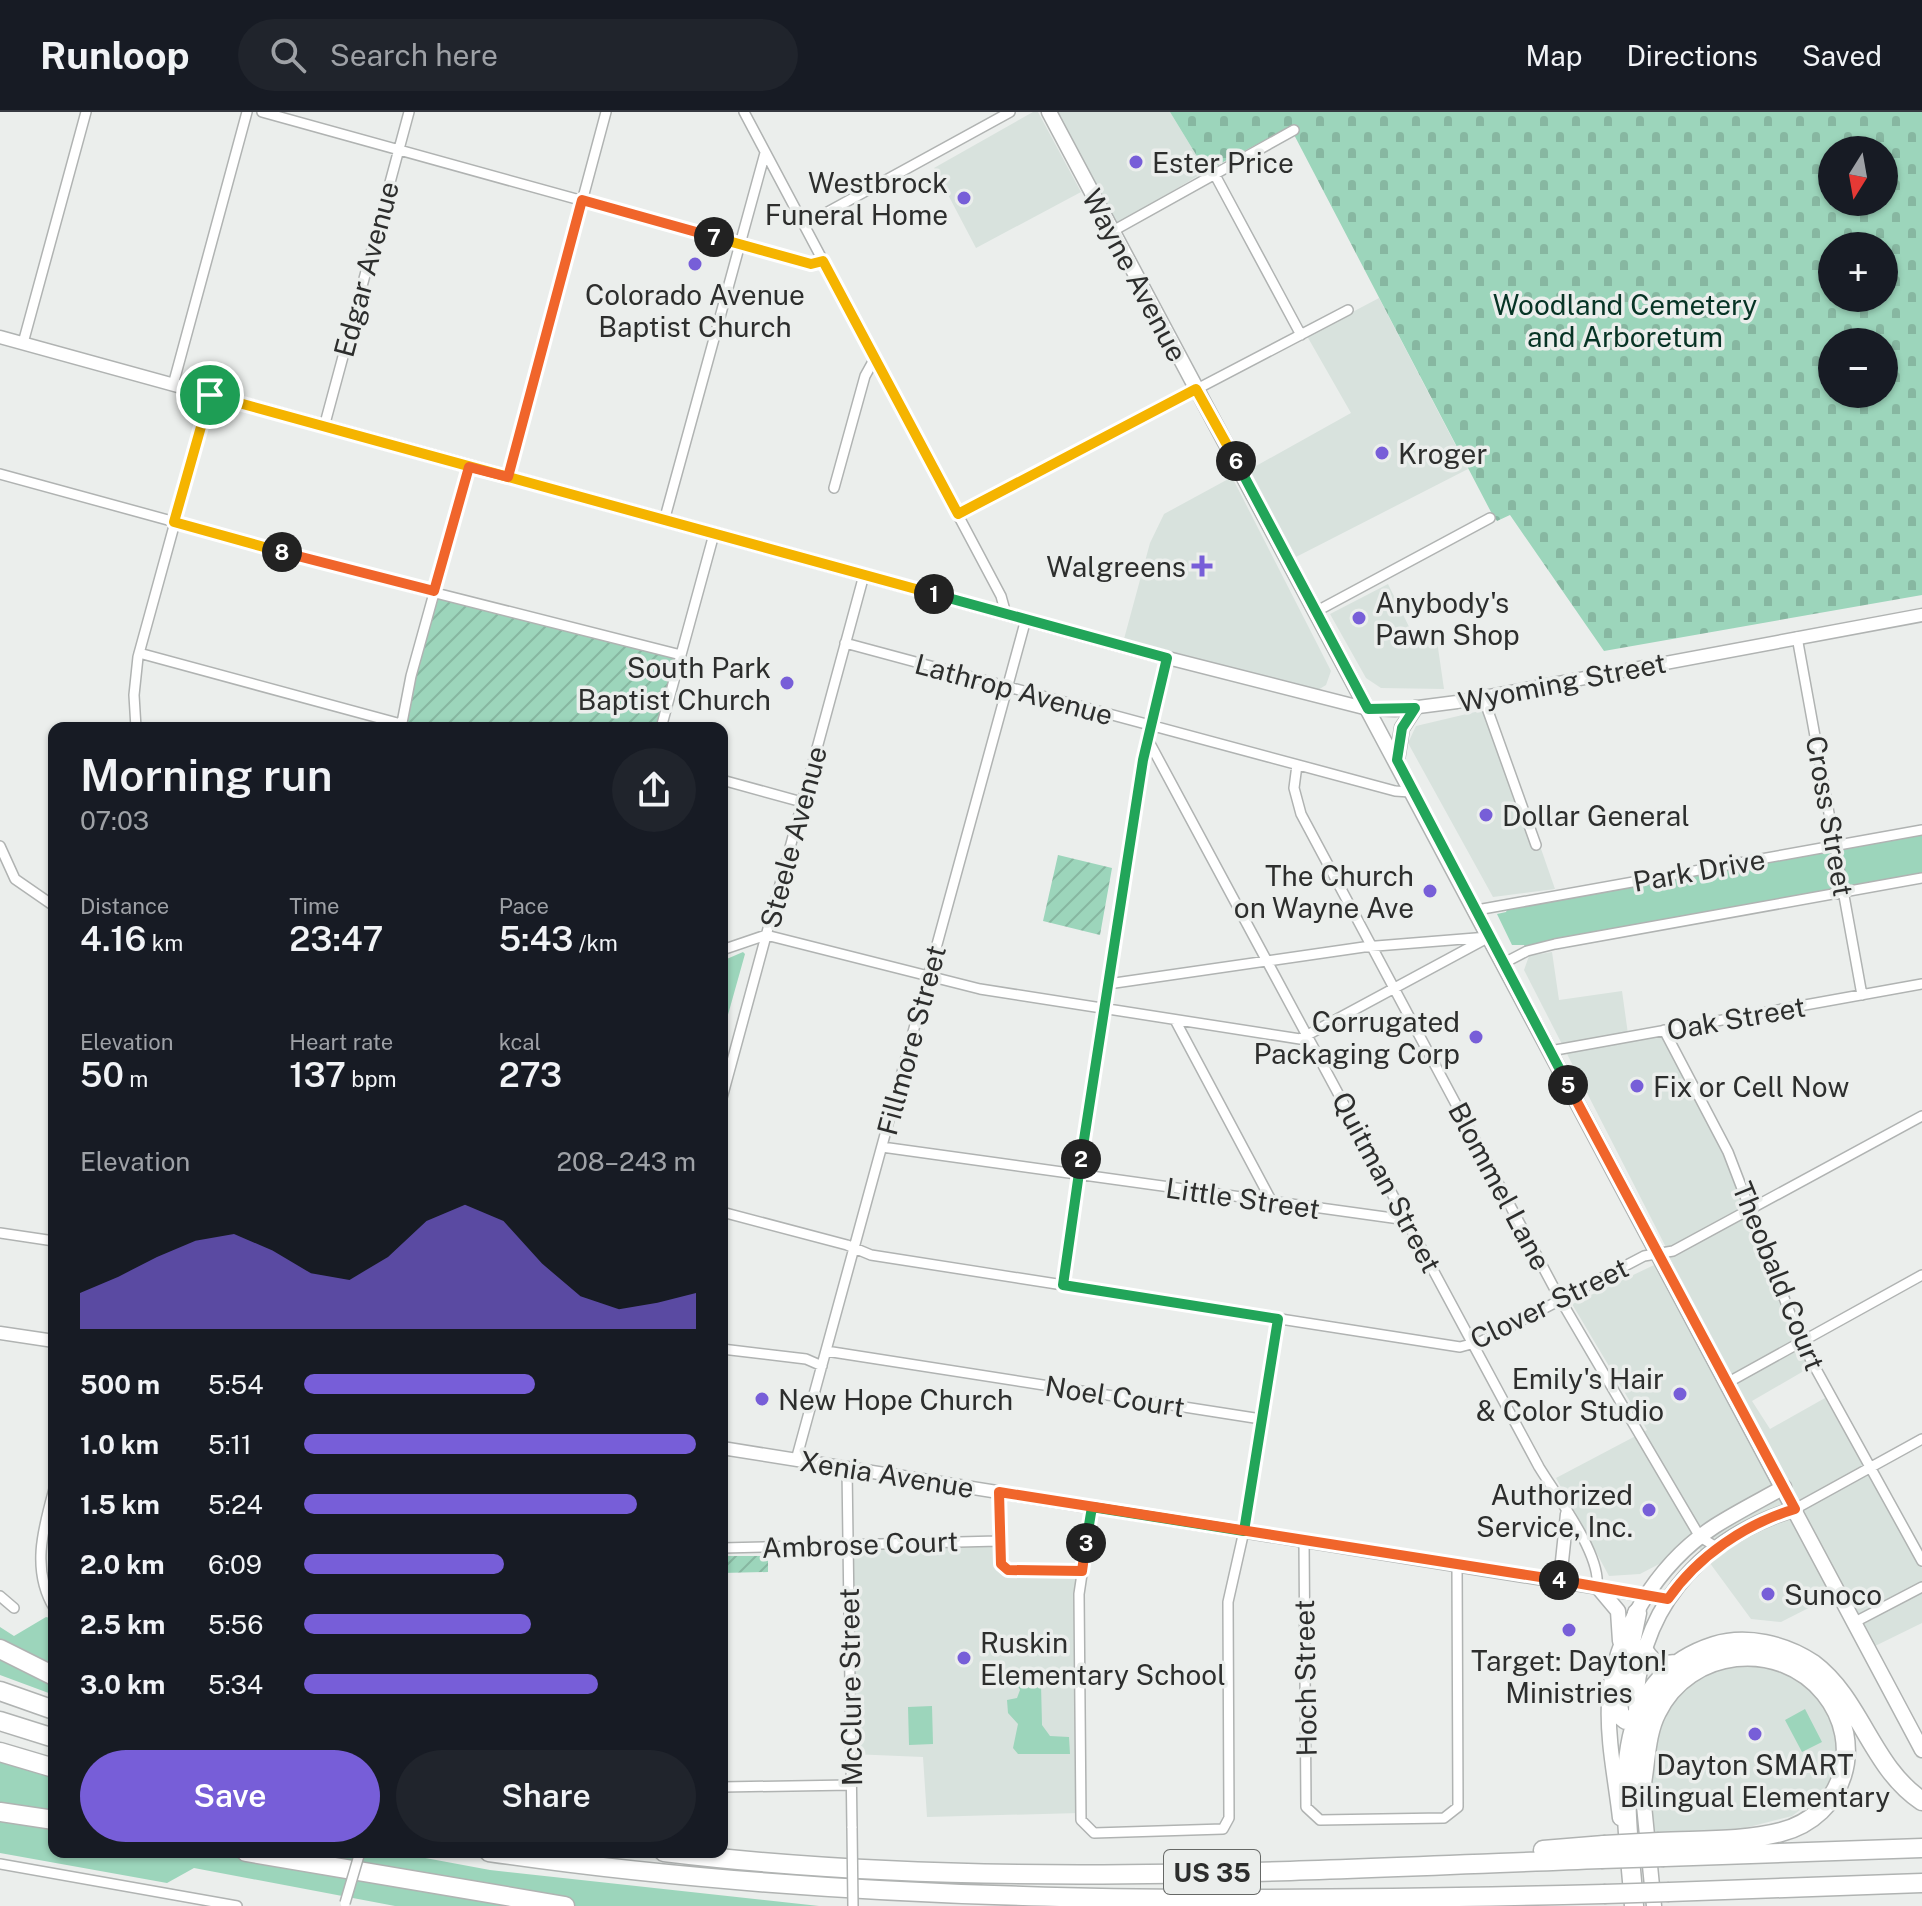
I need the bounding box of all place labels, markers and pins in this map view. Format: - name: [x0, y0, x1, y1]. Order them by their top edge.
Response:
- place label: Ester Price: [1152, 146, 1294, 179]
- marker: Ester Price: [1127, 153, 1145, 171]
- place label: Westbrock Funeral Home: [765, 166, 948, 231]
- marker: Westbrock Funeral Home: [955, 189, 973, 207]
- pin: 7: [694, 217, 734, 257]
- marker: Colorado Avenue Baptist Church: [686, 255, 704, 273]
- place label: Colorado Avenue Baptist Church: [585, 278, 805, 343]
- pin: [176, 361, 244, 429]
- place label: Kroger: [1398, 437, 1487, 470]
- pin: 6: [1216, 441, 1256, 481]
- marker: Kroger: [1373, 444, 1391, 462]
- pin: 8: [262, 532, 302, 572]
- place label: Walgreens: [1046, 550, 1186, 583]
- marker: Walgreens: [1193, 557, 1211, 575]
- pin: 1: [914, 574, 954, 614]
- place label: Anybody's Pawn Shop: [1375, 586, 1520, 651]
- marker: Anybody's Pawn Shop: [1350, 609, 1368, 627]
- place label: South Park Baptist Church: [578, 651, 771, 716]
- marker: South Park Baptist Church: [778, 674, 796, 692]
- place label: Dollar General: [1502, 799, 1690, 832]
- marker: Dollar General: [1477, 806, 1495, 824]
- place label: The Church on Wayne Ave: [1234, 859, 1414, 924]
- marker: The Church on Wayne Ave: [1421, 882, 1439, 900]
- place label: Corrugated Packaging Corp: [1253, 1005, 1460, 1070]
- marker: Corrugated Packaging Corp: [1467, 1028, 1485, 1046]
- pin: 5: [1548, 1065, 1588, 1105]
- place label: Fix or Cell Now: [1653, 1070, 1849, 1103]
- marker: Fix or Cell Now: [1628, 1077, 1646, 1095]
- pin: 2: [1061, 1139, 1101, 1179]
- place label: Emily's Hair & Color Studio: [1476, 1362, 1664, 1427]
- place label: New Hope Church: [778, 1383, 1013, 1416]
- marker: Emily's Hair & Color Studio: [1671, 1385, 1689, 1403]
- marker: New Hope Church: [753, 1390, 771, 1408]
- place label: Authorized Service, Inc.: [1476, 1478, 1633, 1543]
- marker: Authorized Service, Inc.: [1640, 1501, 1658, 1519]
- pin: 3: [1066, 1523, 1106, 1563]
- pin: 4: [1539, 1560, 1579, 1600]
- place label: Sunoco: [1784, 1578, 1882, 1611]
- marker: Sunoco: [1759, 1585, 1777, 1603]
- marker: Target: Dayton! Ministries: [1560, 1621, 1578, 1639]
- place label: Ruskin Elementary School: [980, 1626, 1226, 1691]
- place label: Target: Dayton! Ministries: [1471, 1644, 1667, 1709]
- marker: Ruskin Elementary School: [955, 1649, 973, 1667]
- marker: Dayton SMART Bilingual Elementary: [1746, 1725, 1764, 1743]
- place label: Dayton SMART Bilingual Elementary: [1620, 1748, 1890, 1813]

